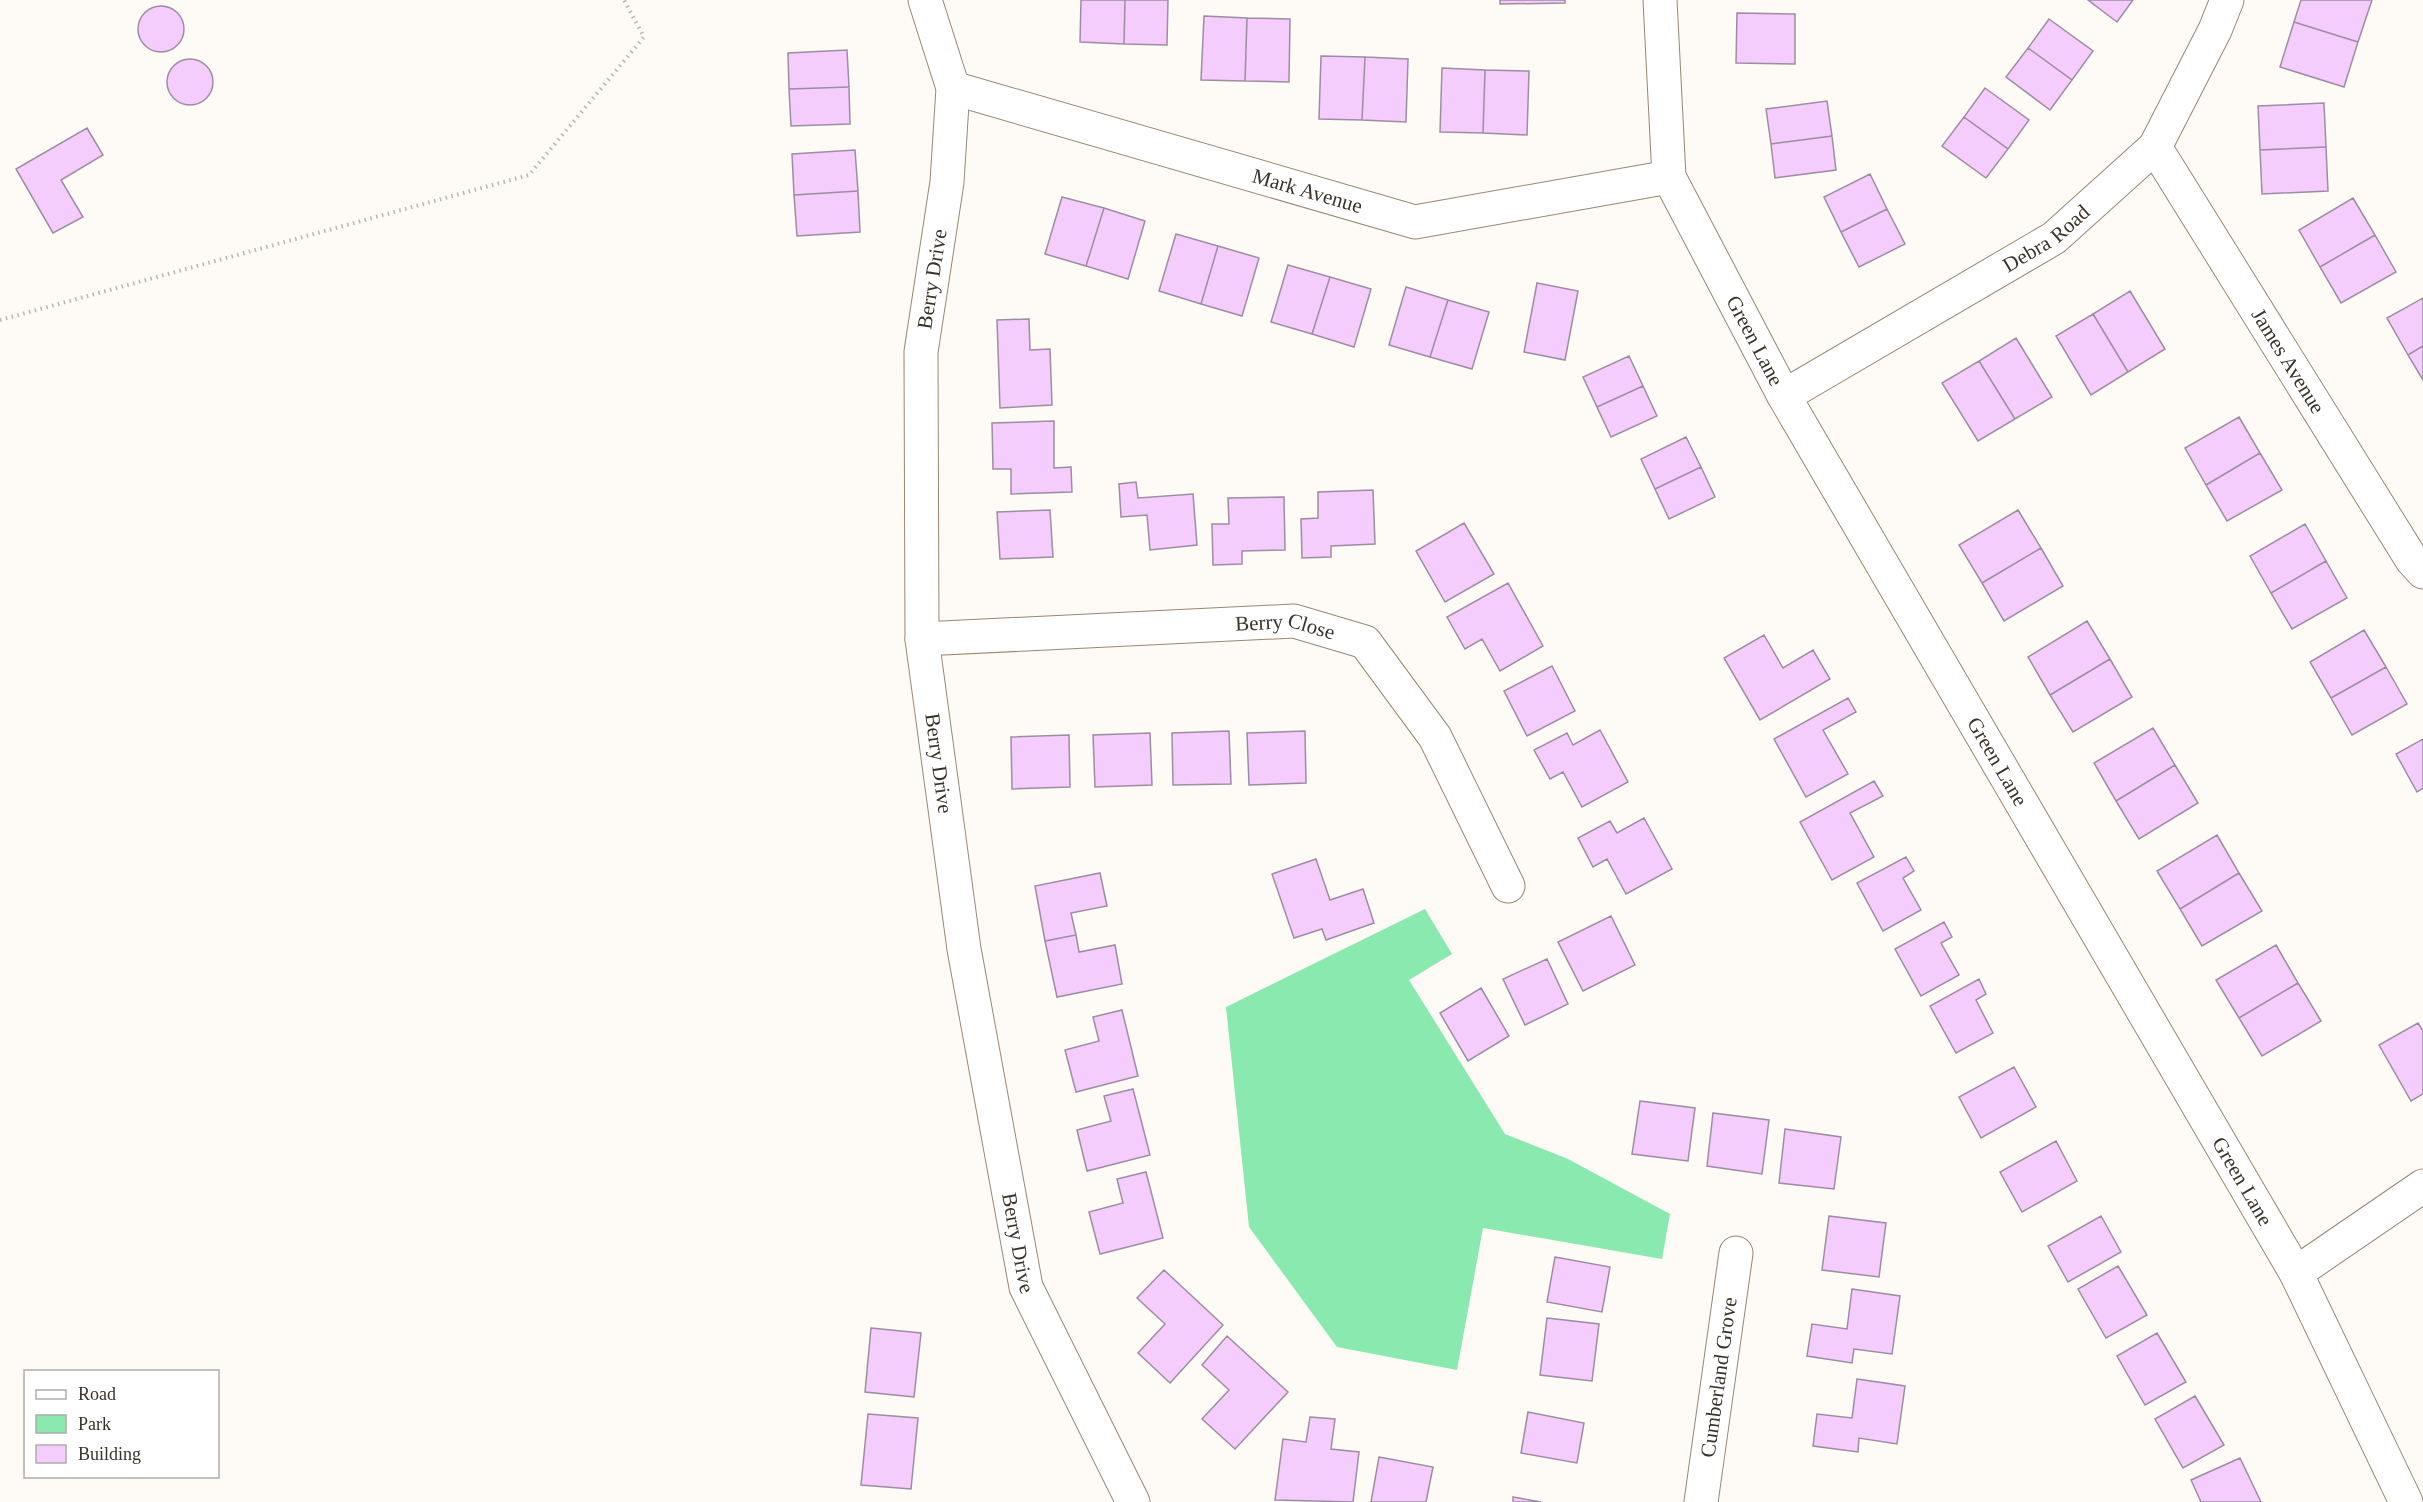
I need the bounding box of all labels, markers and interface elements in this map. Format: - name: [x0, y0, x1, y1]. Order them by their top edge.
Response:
- street label: Mark Avenue: [1250, 163, 1365, 218]
- street label: Debra Road: [1998, 200, 2095, 277]
- street label: Berry Drive: [912, 227, 952, 331]
- street label: Green Lane: [1721, 291, 1788, 390]
- street label: James Avenue: [2246, 304, 2330, 418]
- street label: Berry Close: [1235, 608, 1338, 644]
- street label: Berry Drive: [920, 712, 958, 815]
- street label: Green Lane: [1962, 713, 2033, 810]
- street label: Green Lane: [2207, 1133, 2278, 1230]
- street label: Berry Drive: [997, 1191, 1039, 1297]
- street label: Cumberland Grove: [1695, 1296, 1742, 1459]
- legend: [24, 1370, 219, 1478]
- text: Road: [78, 1384, 116, 1404]
- text: Park: [78, 1414, 111, 1434]
- text: Building: [78, 1444, 141, 1464]

